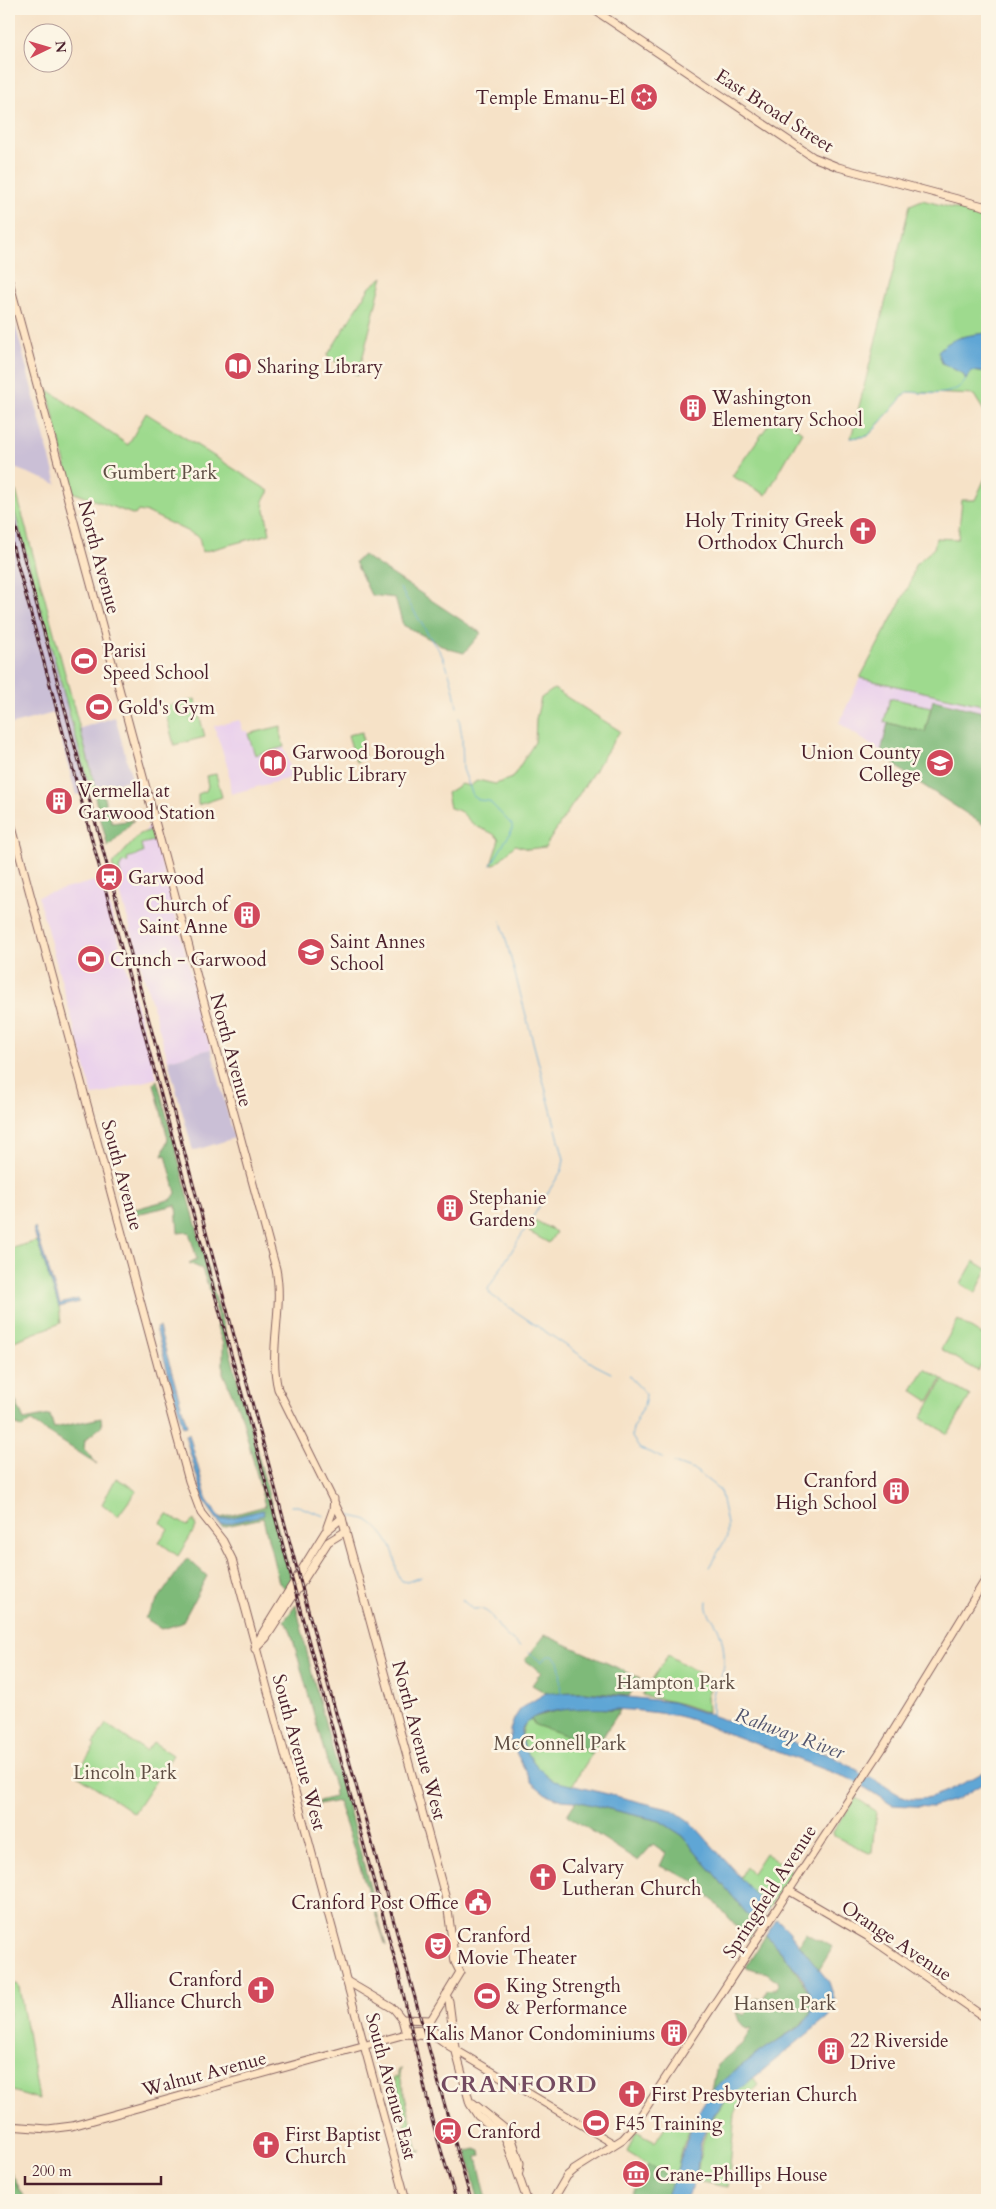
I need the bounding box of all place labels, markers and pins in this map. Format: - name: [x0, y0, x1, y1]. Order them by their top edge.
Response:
- synagogue icon: Temple Emanu-El: [629, 82, 659, 112]
- place label: Temple Emanu-El: [475, 85, 625, 111]
- library icon: Sharing Library: [223, 351, 253, 381]
- place label: Sharing Library: [257, 354, 383, 380]
- place label: Washington Elementary School: [711, 385, 863, 433]
- building icon: Washington Elementary School: [678, 393, 708, 423]
- place label: Holy Trinity Greek Orthodox Church: [685, 508, 845, 556]
- church icon: Holy Trinity Greek Orthodox Church: [848, 516, 878, 546]
- place label: Parisi Speed School: [103, 638, 209, 686]
- sports icon: Parisi Speed School: [69, 646, 99, 676]
- sports icon: Gold's Gym: [84, 692, 114, 722]
- place label: Gold's Gym: [118, 695, 216, 721]
- place label: Garwood Borough Public Library: [292, 740, 446, 788]
- place label: Union County College: [801, 740, 921, 788]
- library icon: Garwood Borough Public Library: [258, 748, 288, 778]
- school or university icon: Union County College: [925, 748, 955, 778]
- place label: Vermella at Garwood Station: [78, 778, 216, 826]
- building icon: Vermella at Garwood Station: [44, 786, 74, 816]
- station icon: Garwood: [94, 862, 124, 892]
- place label: Garwood: [128, 865, 204, 891]
- place label: Church of Saint Anne: [139, 892, 231, 940]
- building icon: Church of Saint Anne: [232, 900, 262, 930]
- place label: Saint Annes School: [330, 929, 425, 977]
- school or university icon: Saint Annes School: [296, 937, 326, 967]
- sports icon: Crunch - Garwood: [76, 944, 106, 974]
- place label: Crunch - Garwood: [110, 947, 267, 973]
- place label: Stephanie Gardens: [469, 1185, 547, 1233]
- building icon: Stephanie Gardens: [435, 1193, 465, 1223]
- place label: Cranford High School: [776, 1468, 877, 1516]
- building icon: Cranford High School: [881, 1476, 911, 1506]
- place label: Calvary Lutheran Church: [562, 1854, 702, 1902]
- church icon: Calvary Lutheran Church: [528, 1862, 558, 1892]
- public building icon: Cranford Post Office: [463, 1887, 493, 1917]
- place label: Cranford Post Office: [291, 1890, 459, 1916]
- place label: Cranford Movie Theater: [457, 1923, 577, 1971]
- theatre icon: Cranford Movie Theater: [423, 1931, 453, 1961]
- place label: Cranford Alliance Church: [111, 1967, 243, 2015]
- place label: King Strength & Performance: [506, 1973, 627, 2021]
- church icon: Cranford Alliance Church: [246, 1975, 276, 2005]
- sports icon: King Strength & Performance: [472, 1981, 502, 2011]
- building icon: Kalis Manor Condominiums: [659, 2018, 689, 2048]
- place label: Kalis Manor Condominiums: [425, 2021, 655, 2047]
- place label: 22 Riverside Drive: [850, 2028, 949, 2076]
- building icon: 22 Riverside Drive: [816, 2036, 846, 2066]
- church icon: First Presbyterian Church: [617, 2079, 647, 2109]
- place label: First Presbyterian Church: [651, 2082, 858, 2108]
- sports icon: F45 Training: [581, 2108, 611, 2138]
- place label: F45 Training: [615, 2111, 723, 2137]
- station icon: Cranford: [433, 2116, 463, 2146]
- place label: Cranford: [467, 2119, 541, 2145]
- place label: First Baptist Church: [285, 2122, 381, 2170]
- church icon: First Baptist Church: [251, 2130, 281, 2160]
- museum icon: Crane-Phillips House: [621, 2159, 651, 2189]
- place label: Crane-Phillips House: [655, 2162, 828, 2188]

